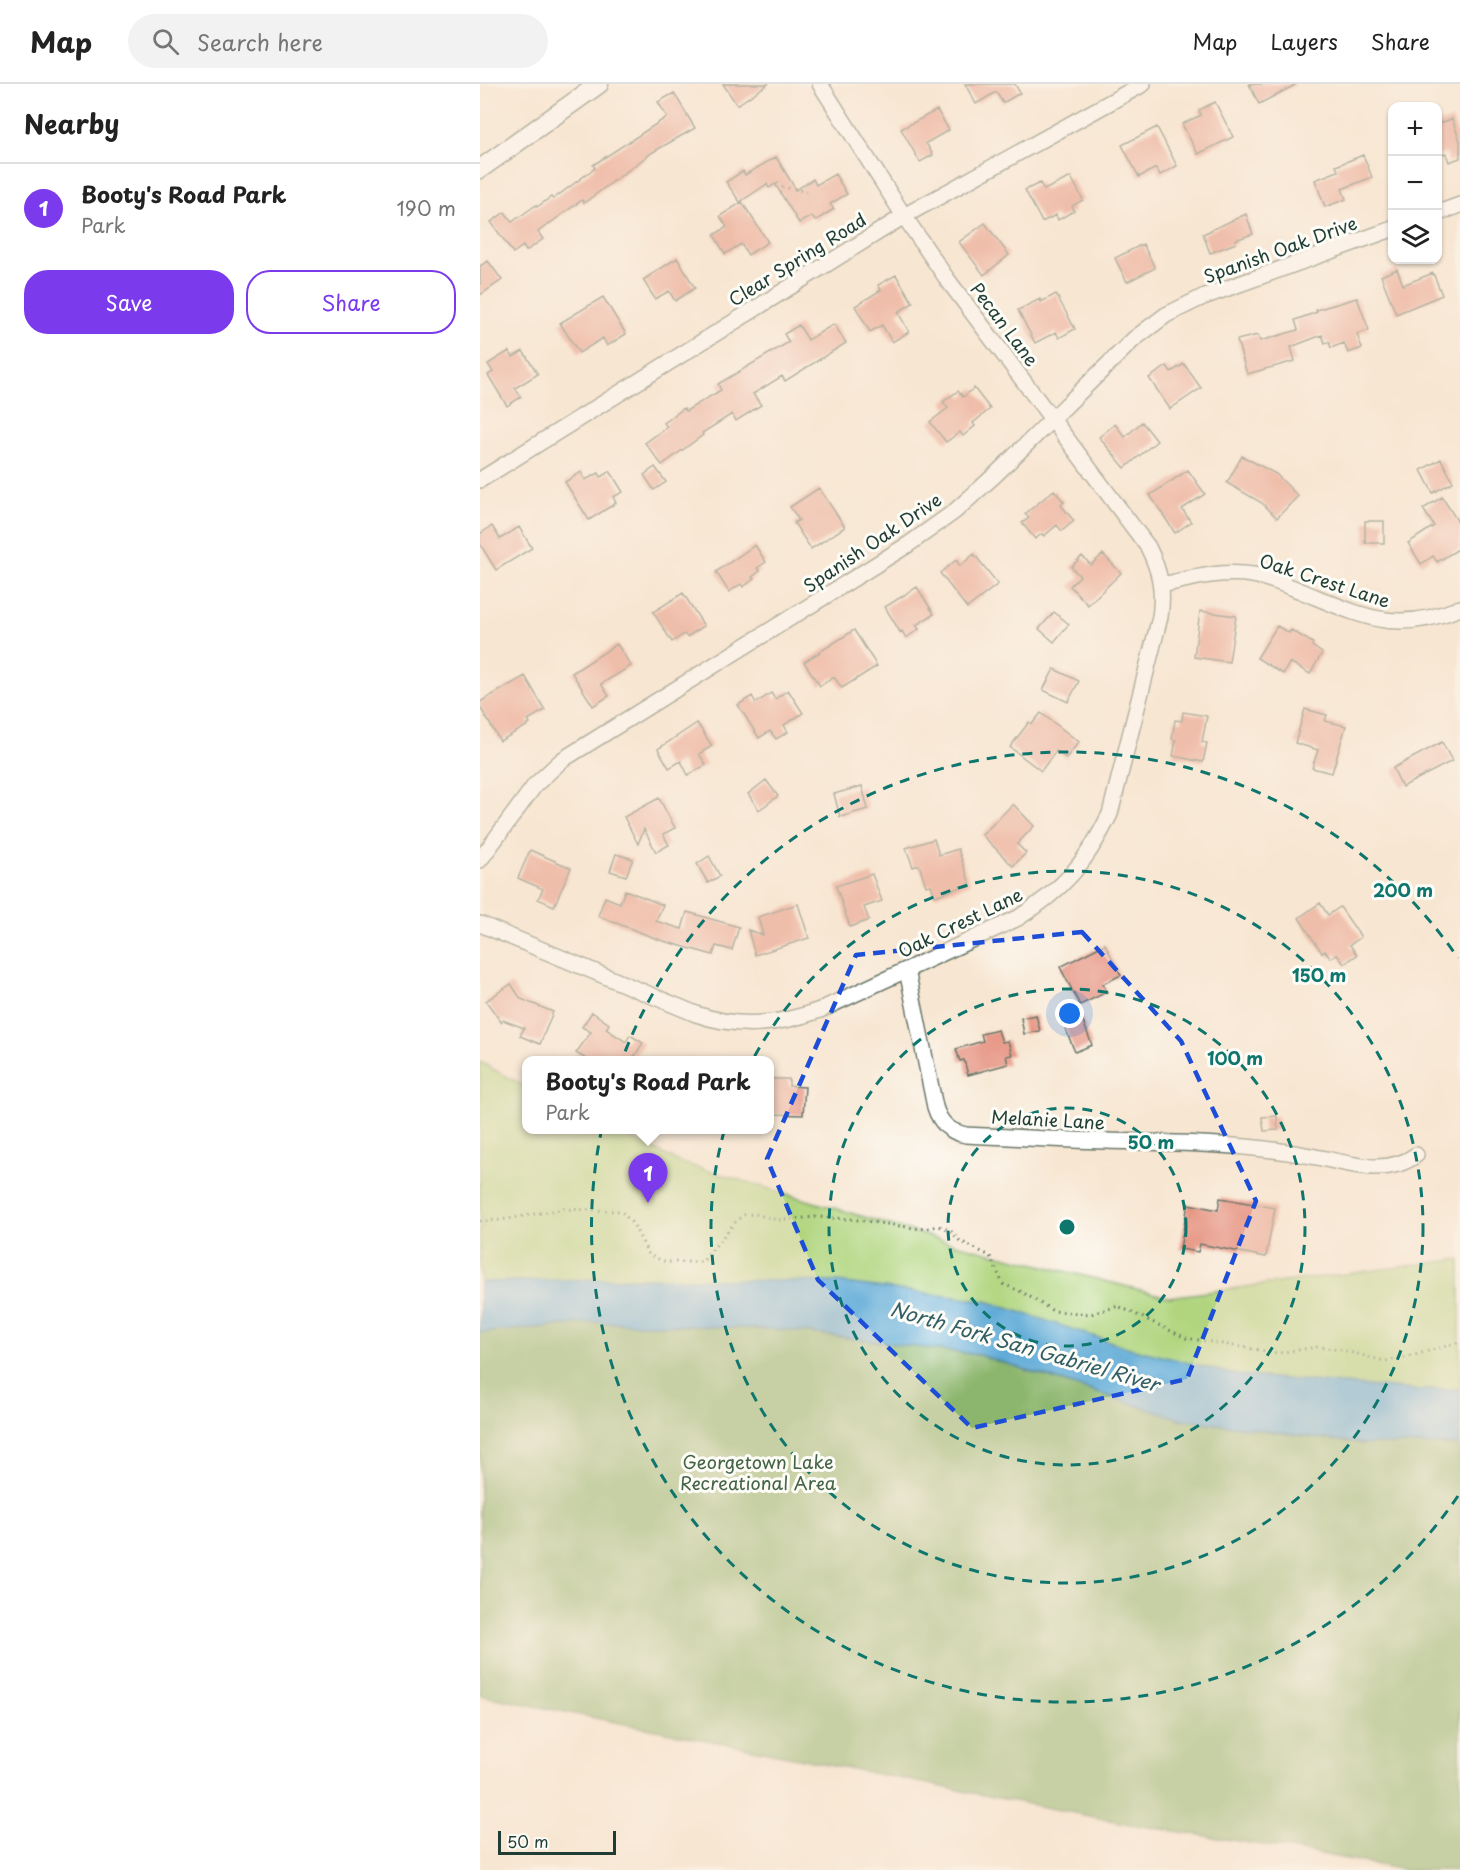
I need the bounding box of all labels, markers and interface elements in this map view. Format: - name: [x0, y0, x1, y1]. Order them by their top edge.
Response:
- search box: [128, 14, 548, 68]
- text: Map: [30, 20, 92, 63]
- icon: search: [149, 25, 182, 58]
- text: Search here: [197, 25, 323, 58]
- text: Map: [1193, 25, 1237, 57]
- text: Layers: [1270, 25, 1338, 57]
- text: Share: [1371, 25, 1430, 57]
- map controls: [1388, 102, 1442, 264]
- button: +: [1388, 102, 1442, 156]
- text: Nearby: [24, 104, 119, 143]
- button: −: [1388, 156, 1442, 210]
- text: Booty's Road Park: [81, 177, 287, 210]
- text: 1: [39, 193, 48, 223]
- text: 190 m: [397, 193, 456, 223]
- street label: Clear Spring Road: [723, 206, 871, 312]
- street label: Spanish Oak Drive: [1199, 209, 1361, 289]
- text: Park: [81, 210, 126, 240]
- button: layers: [1388, 210, 1442, 264]
- button: Save: [24, 270, 234, 334]
- button: Share: [246, 270, 456, 334]
- street label: Pecan Lane: [964, 276, 1046, 372]
- street label: Spanish Oak Drive: [797, 486, 947, 598]
- street label: Oak Crest Lane: [1256, 546, 1394, 614]
- text: 200 m: [1373, 876, 1433, 903]
- street label: Oak Crest Lane: [893, 880, 1027, 964]
- text: 150 m: [1292, 961, 1346, 988]
- your location: [1055, 999, 1084, 1028]
- text: 100 m: [1207, 1044, 1263, 1071]
- popup: [522, 1056, 774, 1134]
- text: Booty's Road Park: [545, 1064, 751, 1097]
- text: Park: [545, 1097, 590, 1127]
- street label: Melanie Lane: [990, 1103, 1106, 1135]
- text: 50 m: [1128, 1128, 1174, 1155]
- pin: 1: [628, 1154, 668, 1203]
- centre of rings: [1057, 1217, 1077, 1237]
- water label: North Fork San Gabriel River: [887, 1293, 1166, 1400]
- park label: Georgetown Lake Recreational Area: [680, 1448, 837, 1496]
- scale bar: [498, 1828, 616, 1856]
- text: 50 m: [507, 1829, 548, 1853]

